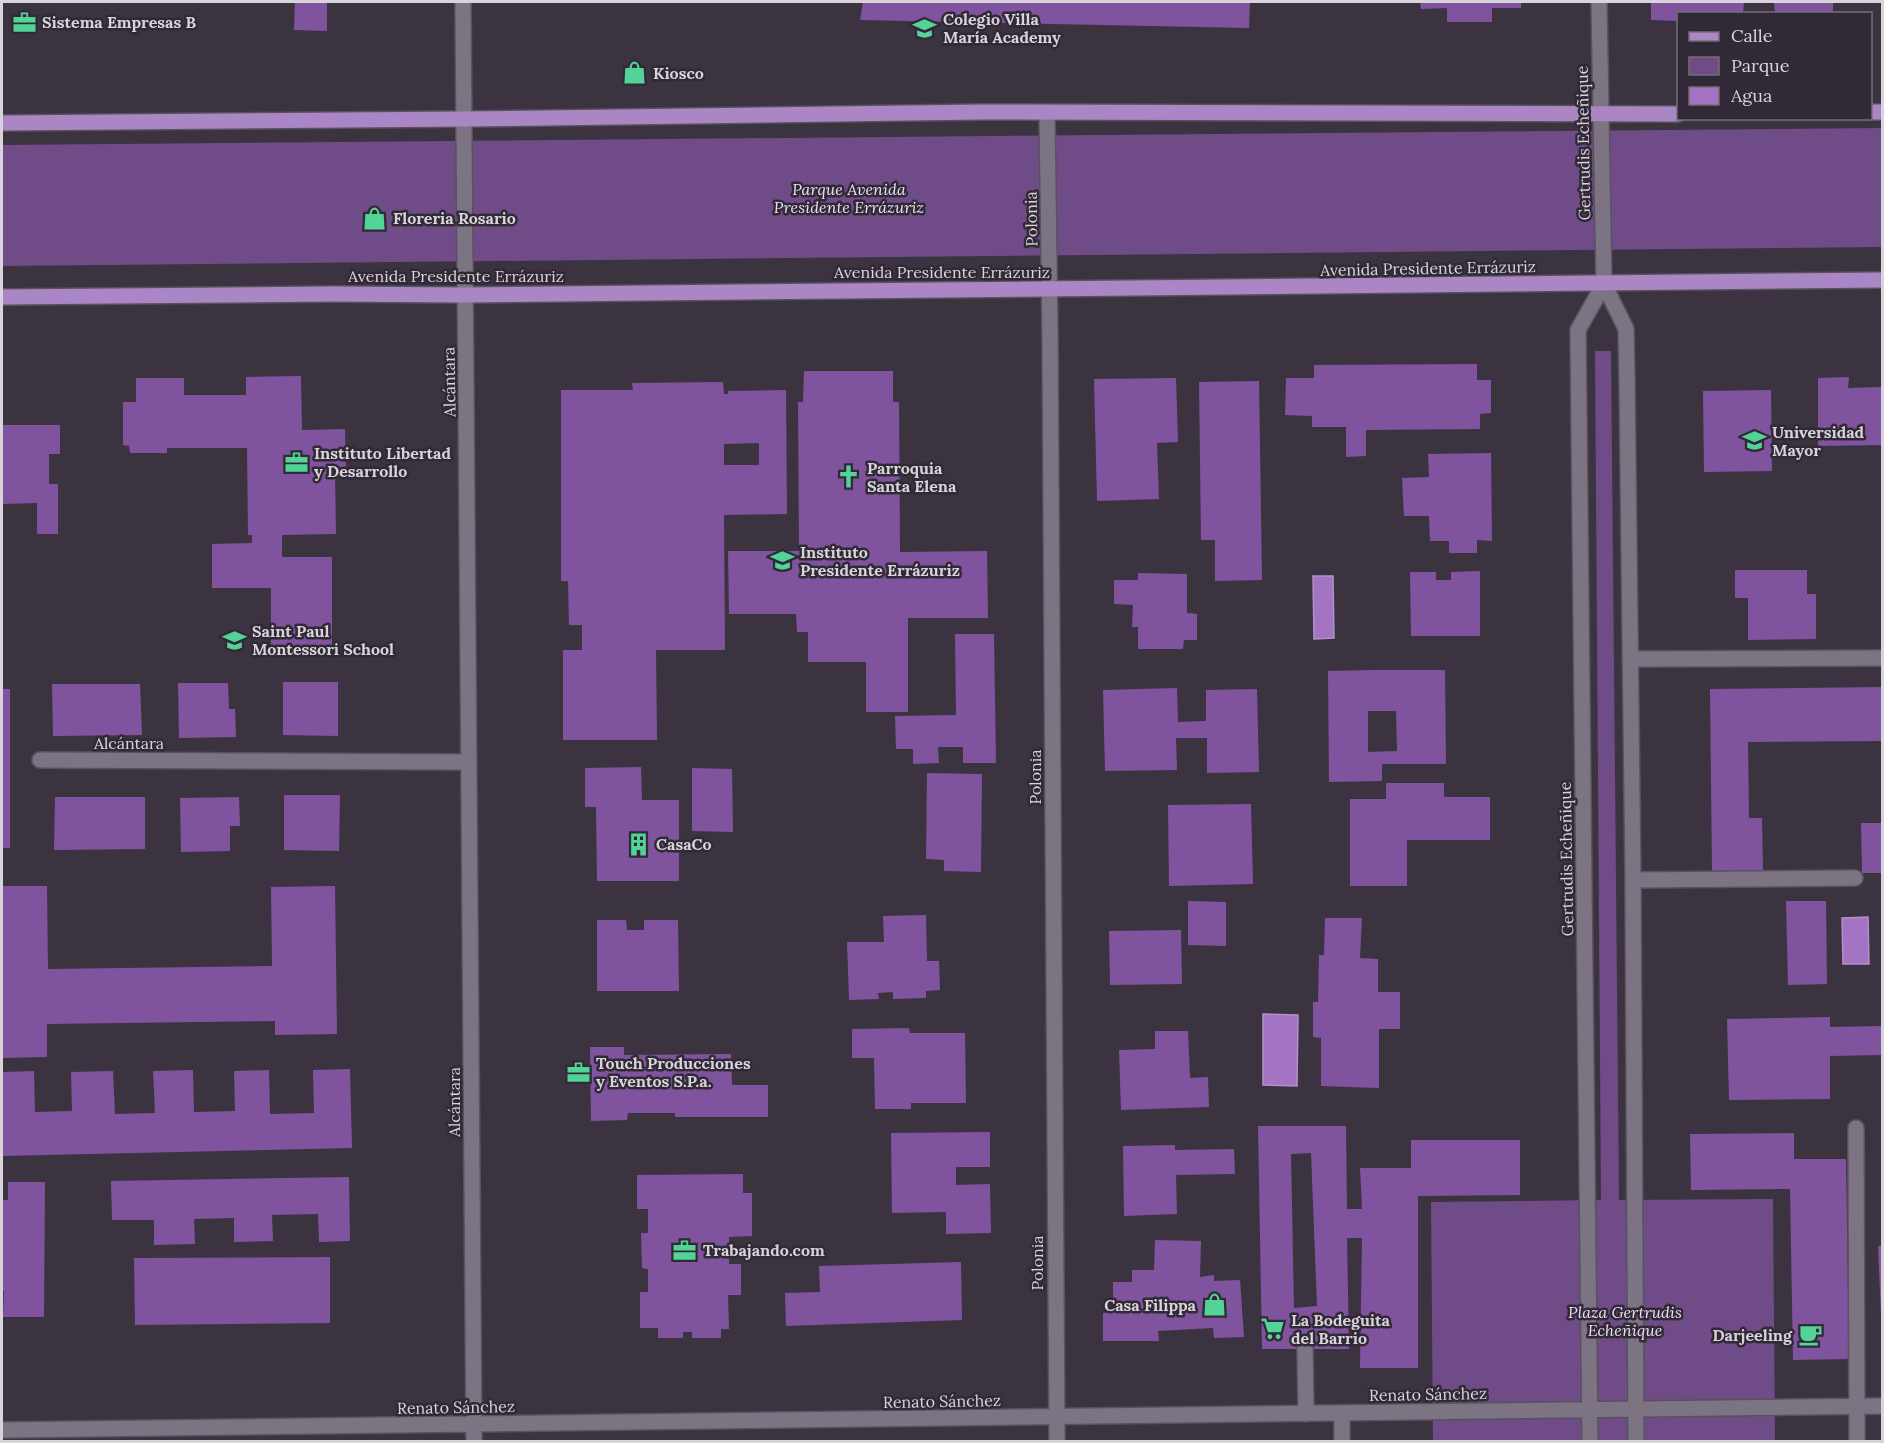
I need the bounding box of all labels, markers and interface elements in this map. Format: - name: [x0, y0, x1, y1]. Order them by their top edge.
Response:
- office icon: Sistema Empresas B: [11, 9, 37, 35]
- place label: Colegio Villa María Academy: [943, 9, 1061, 47]
- place label: Sistema Empresas B: [42, 12, 196, 32]
- legend: [1677, 12, 1872, 120]
- school or university icon: Colegio Villa María Academy: [912, 15, 938, 41]
- text: Calle: [1731, 24, 1773, 47]
- text: Parque: [1731, 54, 1790, 77]
- shop icon: Kiosco: [622, 60, 648, 86]
- place label: Kiosco: [653, 63, 704, 83]
- street label: Gertrudis Echeñique: [1572, 65, 1594, 220]
- text: Agua: [1730, 84, 1772, 107]
- park label: Parque Avenida Presidente Errázuriz: [774, 179, 924, 217]
- street label: Polonia: [1021, 191, 1041, 247]
- shop icon: Floreria Rosario: [362, 205, 388, 231]
- place label: Floreria Rosario: [393, 208, 516, 228]
- street label: Avenida Presidente Errázuriz: [1319, 256, 1536, 280]
- street label: Avenida Presidente Errázuriz: [833, 262, 1050, 282]
- street label: Avenida Presidente Errázuriz: [347, 266, 564, 286]
- street label: Alcántara: [438, 347, 460, 418]
- place label: Universidad Mayor: [1772, 422, 1865, 460]
- school or university icon: Universidad Mayor: [1741, 428, 1767, 454]
- place label: Instituto Libertad y Desarrollo: [314, 443, 451, 481]
- office icon: Instituto Libertad y Desarrollo: [283, 449, 309, 475]
- place label: Parroquia Santa Elena: [867, 458, 957, 496]
- church icon: Parroquia Santa Elena: [836, 464, 862, 490]
- place label: Instituto Presidente Errázuriz: [800, 542, 960, 580]
- school or university icon: Instituto Presidente Errázuriz: [769, 548, 795, 574]
- place label: Saint Paul Montessori School: [252, 621, 394, 659]
- school or university icon: Saint Paul Montessori School: [221, 627, 247, 653]
- street label: Alcántara: [93, 733, 164, 753]
- street label: Polonia: [1025, 749, 1045, 805]
- street label: Gertrudis Echeñique: [1555, 781, 1577, 936]
- building icon: CasaCo: [625, 831, 651, 857]
- place label: CasaCo: [656, 834, 711, 854]
- place label: Touch Producciones y Eventos S.P.a.: [596, 1053, 751, 1091]
- office icon: Touch Producciones y Eventos S.P.a.: [565, 1059, 591, 1085]
- street label: Alcántara: [444, 1067, 464, 1138]
- street label: Polonia: [1027, 1235, 1047, 1291]
- office icon: Trabajando.com: [672, 1237, 698, 1263]
- place label: Trabajando.com: [703, 1240, 825, 1260]
- shop icon: Casa Filippa: [1201, 1292, 1227, 1318]
- place label: Casa Filippa: [1104, 1295, 1197, 1315]
- park label: Plaza Gertrudis Echeñique: [1568, 1302, 1682, 1340]
- place label: La Bodeguita del Barrio: [1291, 1310, 1391, 1348]
- supermarket icon: La Bodeguita del Barrio: [1260, 1316, 1286, 1342]
- cafe icon: Darjeeling: [1797, 1322, 1823, 1348]
- place label: Darjeeling: [1712, 1325, 1793, 1345]
- street label: Renato Sánchez: [1369, 1383, 1487, 1405]
- street label: Renato Sánchez: [883, 1390, 1001, 1412]
- street label: Renato Sánchez: [397, 1396, 515, 1418]

